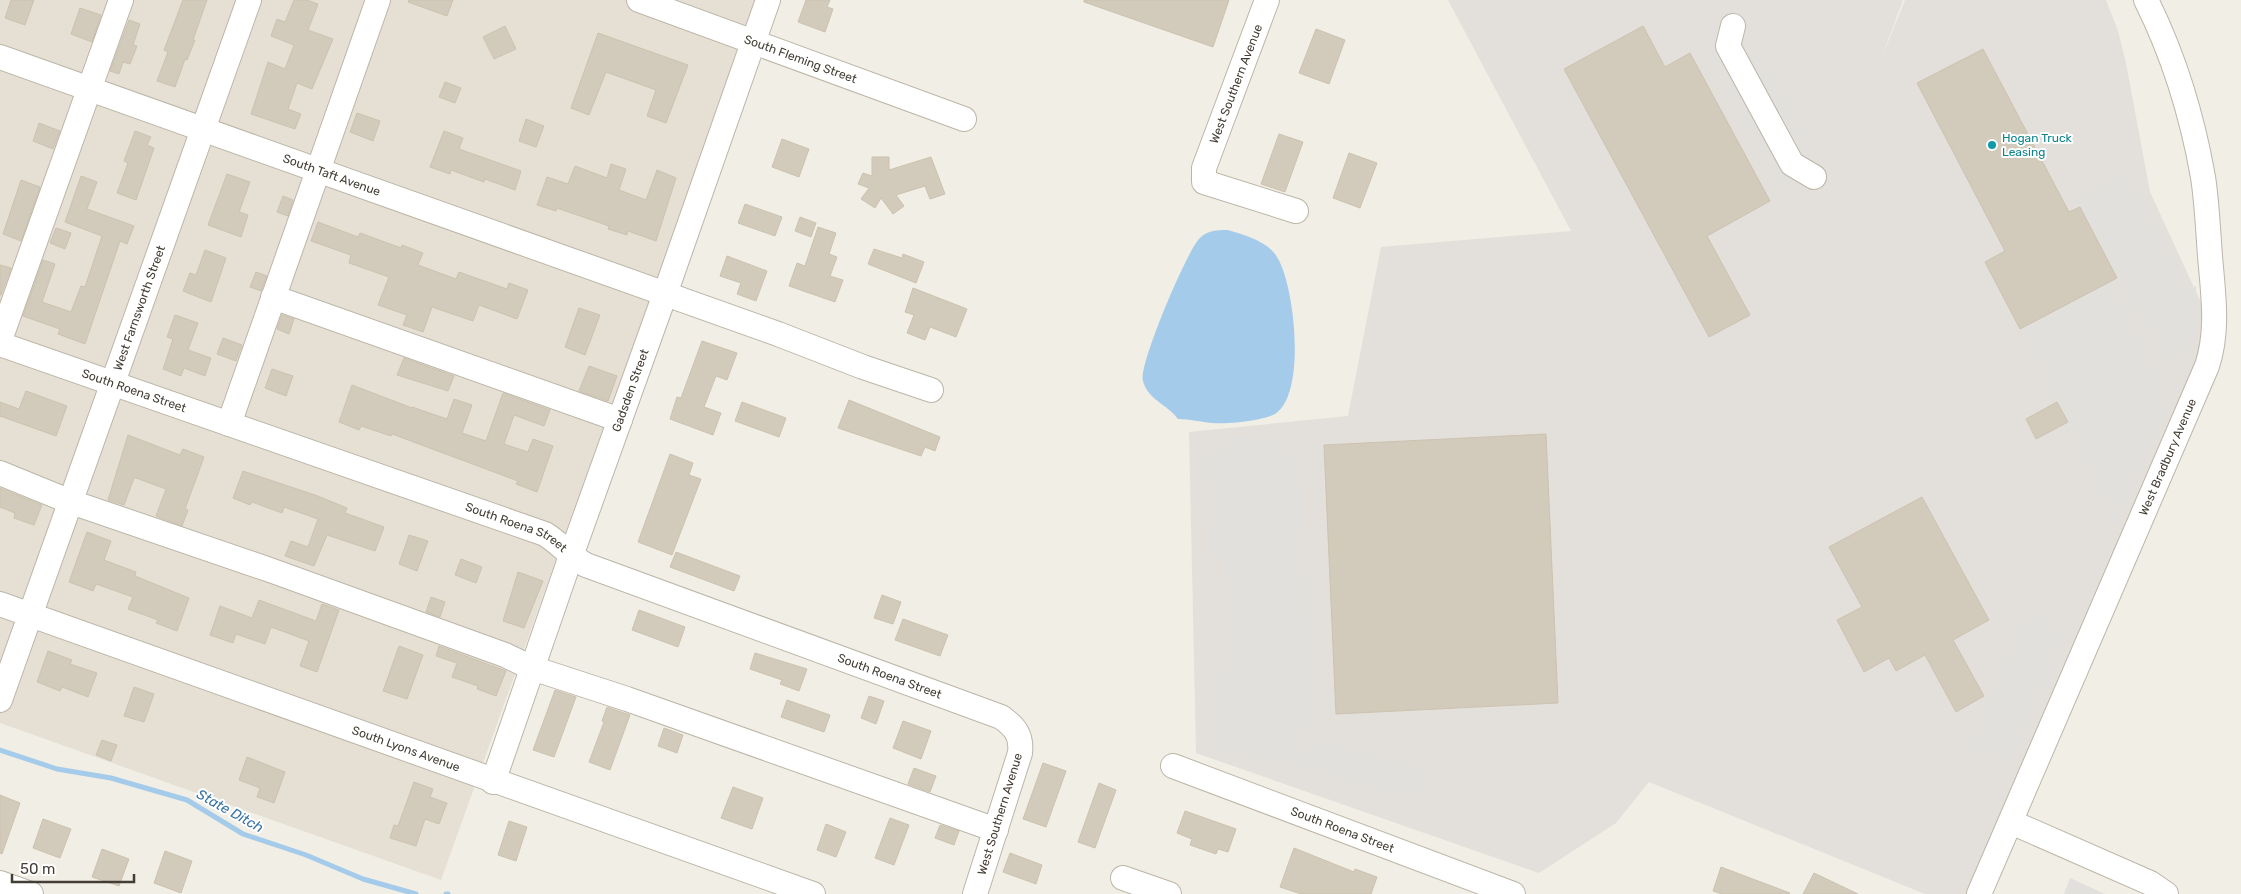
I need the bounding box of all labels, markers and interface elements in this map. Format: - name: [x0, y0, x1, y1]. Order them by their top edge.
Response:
- street label: West Southern Avenue: [1207, 22, 1265, 146]
- street label: South Fleming Street: [742, 32, 859, 86]
- place label: Hogan Truck Leasing: [2002, 131, 2073, 159]
- marker: Hogan Truck Leasing: [1986, 139, 1998, 151]
- street label: South Taft Avenue: [281, 151, 383, 199]
- street label: West Farnsworth Street: [111, 243, 168, 372]
- street label: Gadsden Street: [609, 347, 652, 434]
- street label: South Roena Street: [80, 366, 188, 415]
- street label: West Bradbury Avenue: [2136, 396, 2199, 518]
- street label: South Roena Street: [463, 500, 570, 555]
- street label: South Roena Street: [836, 651, 944, 702]
- street label: South Lyons Avenue: [350, 723, 462, 775]
- street label: West Southern Avenue: [975, 751, 1025, 877]
- water label: State Ditch: [194, 786, 266, 836]
- street label: South Roena Street: [1289, 804, 1396, 856]
- scale bar: [12, 852, 135, 884]
- text: 50 m: [20, 860, 55, 878]

